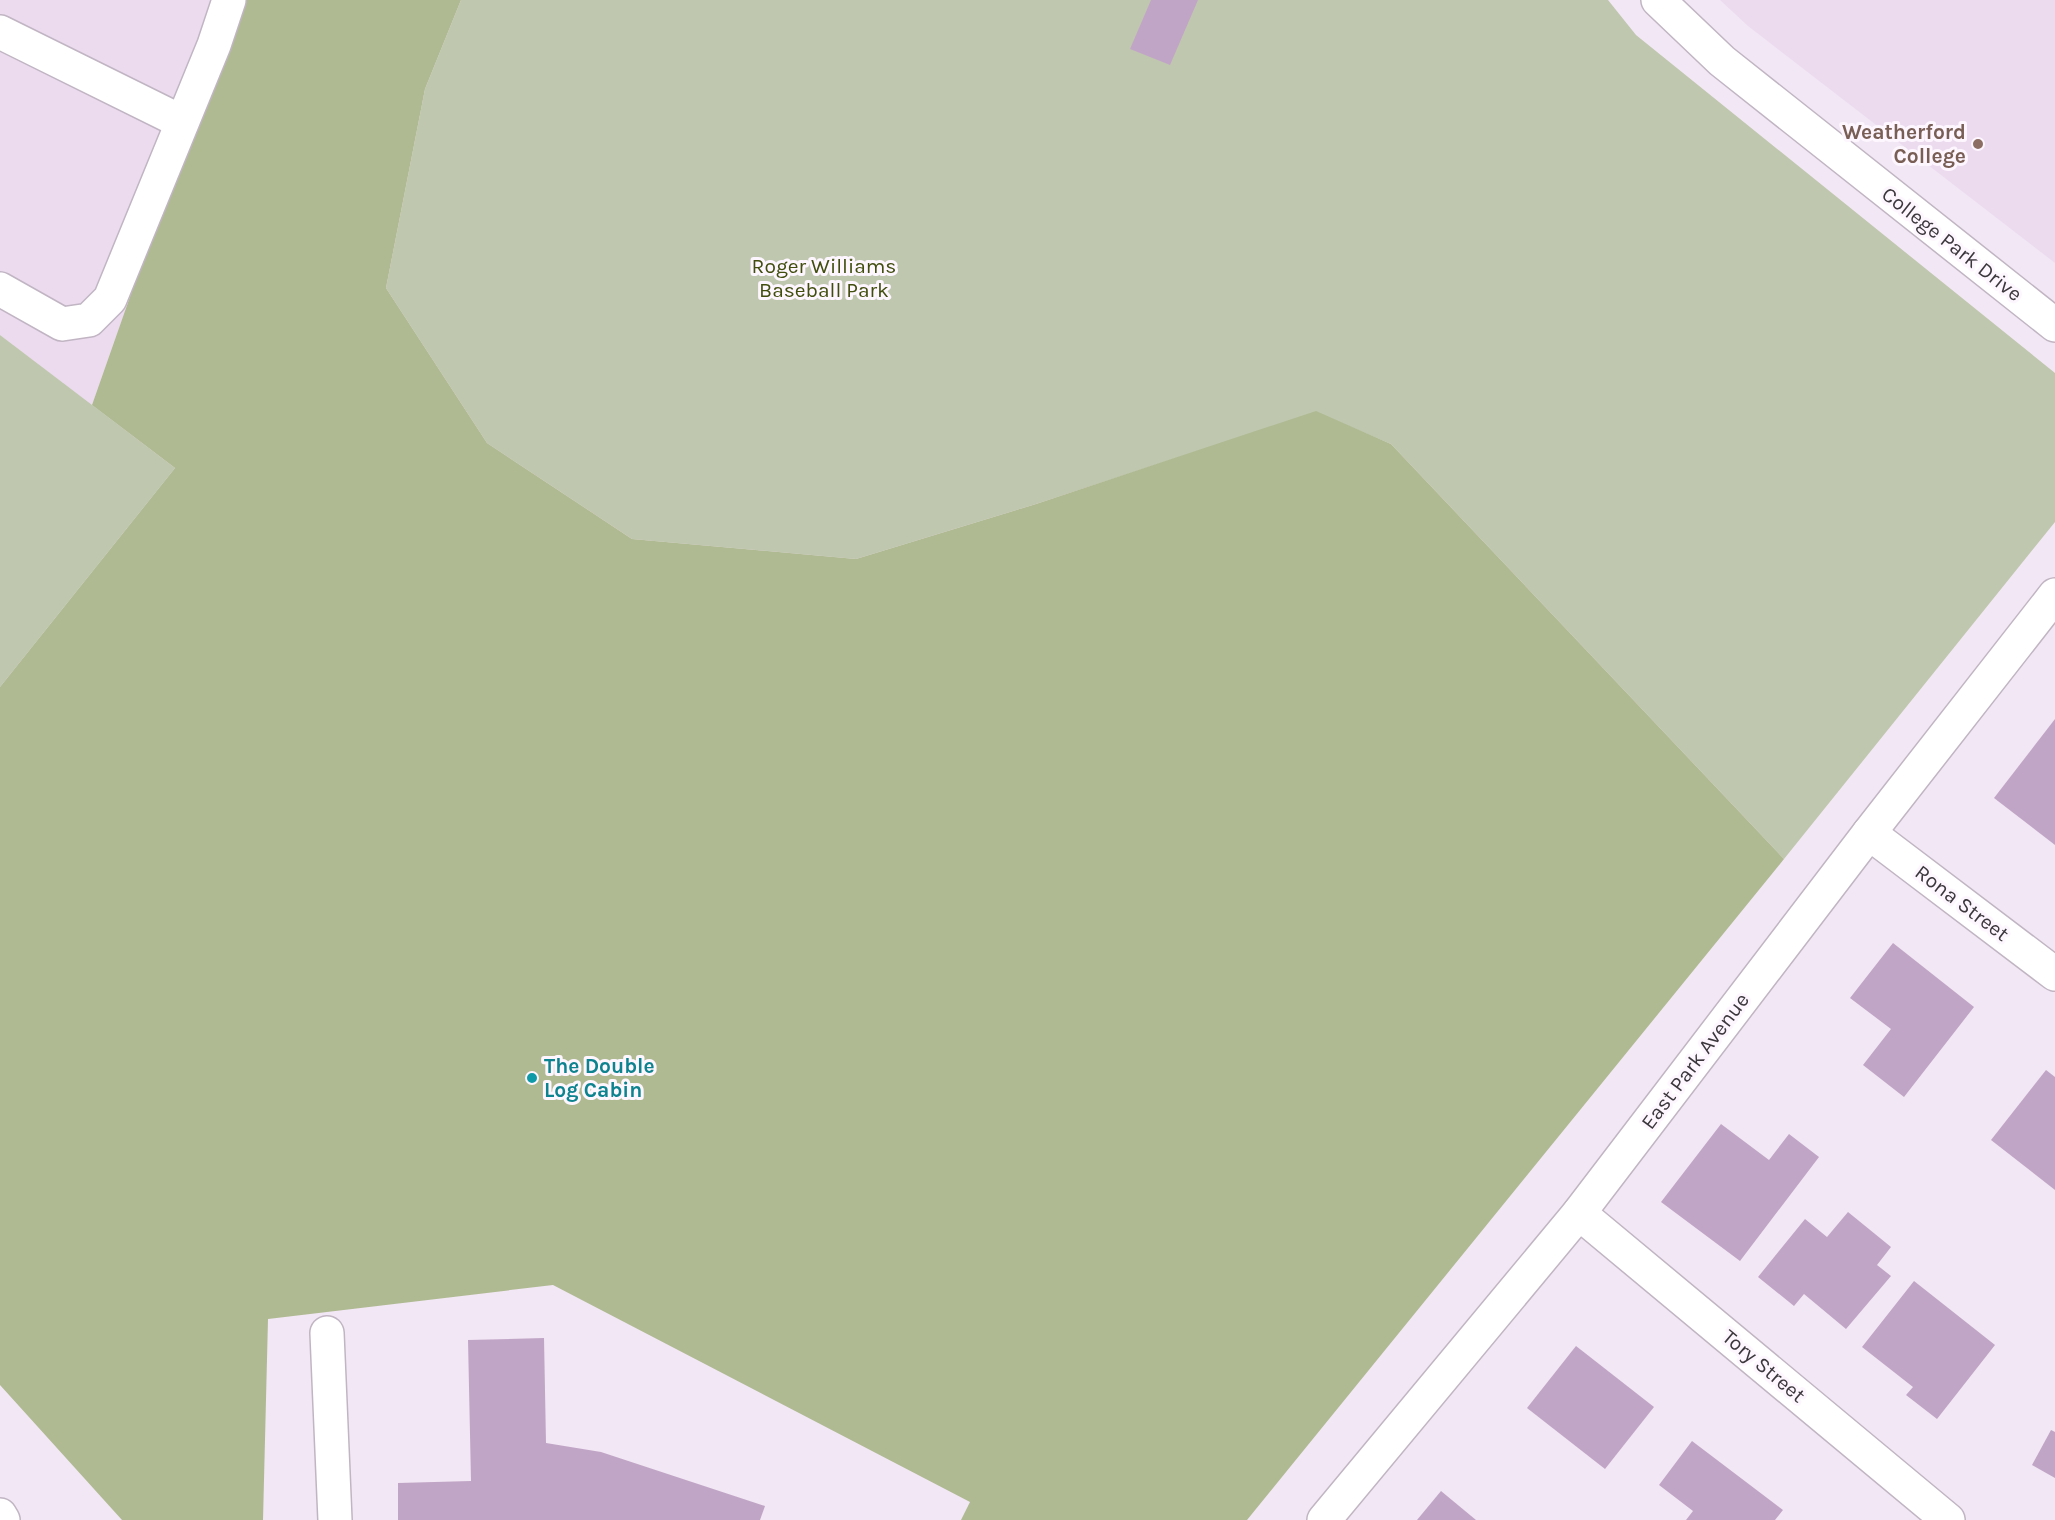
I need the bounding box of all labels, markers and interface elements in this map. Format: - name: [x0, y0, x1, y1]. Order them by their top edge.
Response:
- place label: Weatherford College: [1842, 120, 1966, 168]
- marker: Weatherford College: [1971, 137, 1985, 151]
- street label: College Park Drive: [1877, 182, 2027, 306]
- park label: Roger Williams Baseball Park: [752, 254, 896, 302]
- street label: Rona Street: [1910, 860, 2014, 946]
- street label: East Park Avenue: [1636, 988, 1754, 1134]
- place label: The Double Log Cabin: [544, 1054, 655, 1102]
- marker: The Double Log Cabin: [525, 1071, 539, 1085]
- street label: Tory Street: [1718, 1325, 1810, 1408]

